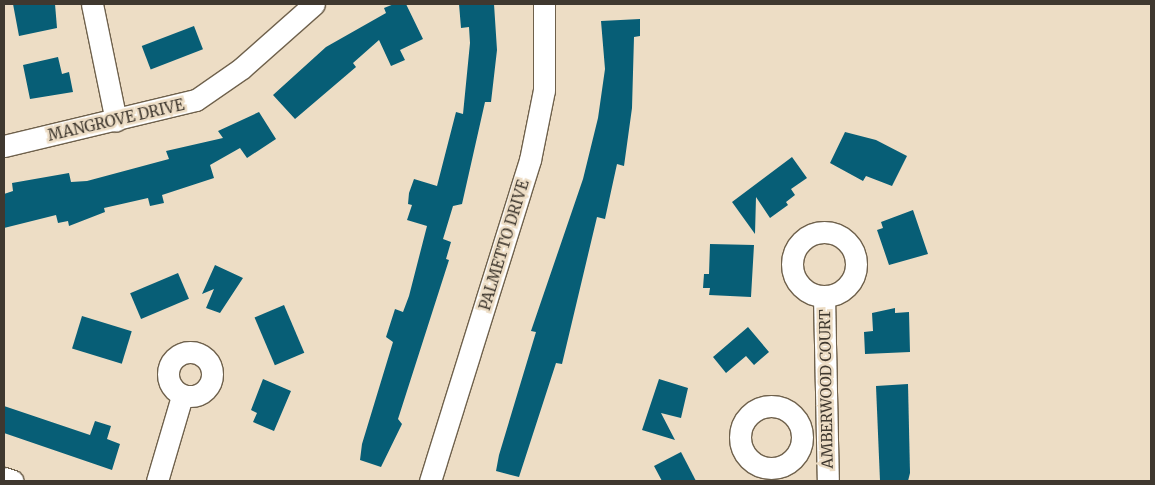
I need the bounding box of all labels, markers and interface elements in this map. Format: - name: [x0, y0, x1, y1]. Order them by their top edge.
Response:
- street label: MANGROVE DRIVE: [46, 96, 186, 144]
- street label: PALMETTO DRIVE: [476, 178, 532, 312]
- street label: AMBERWOOD COURT: [816, 309, 836, 469]

